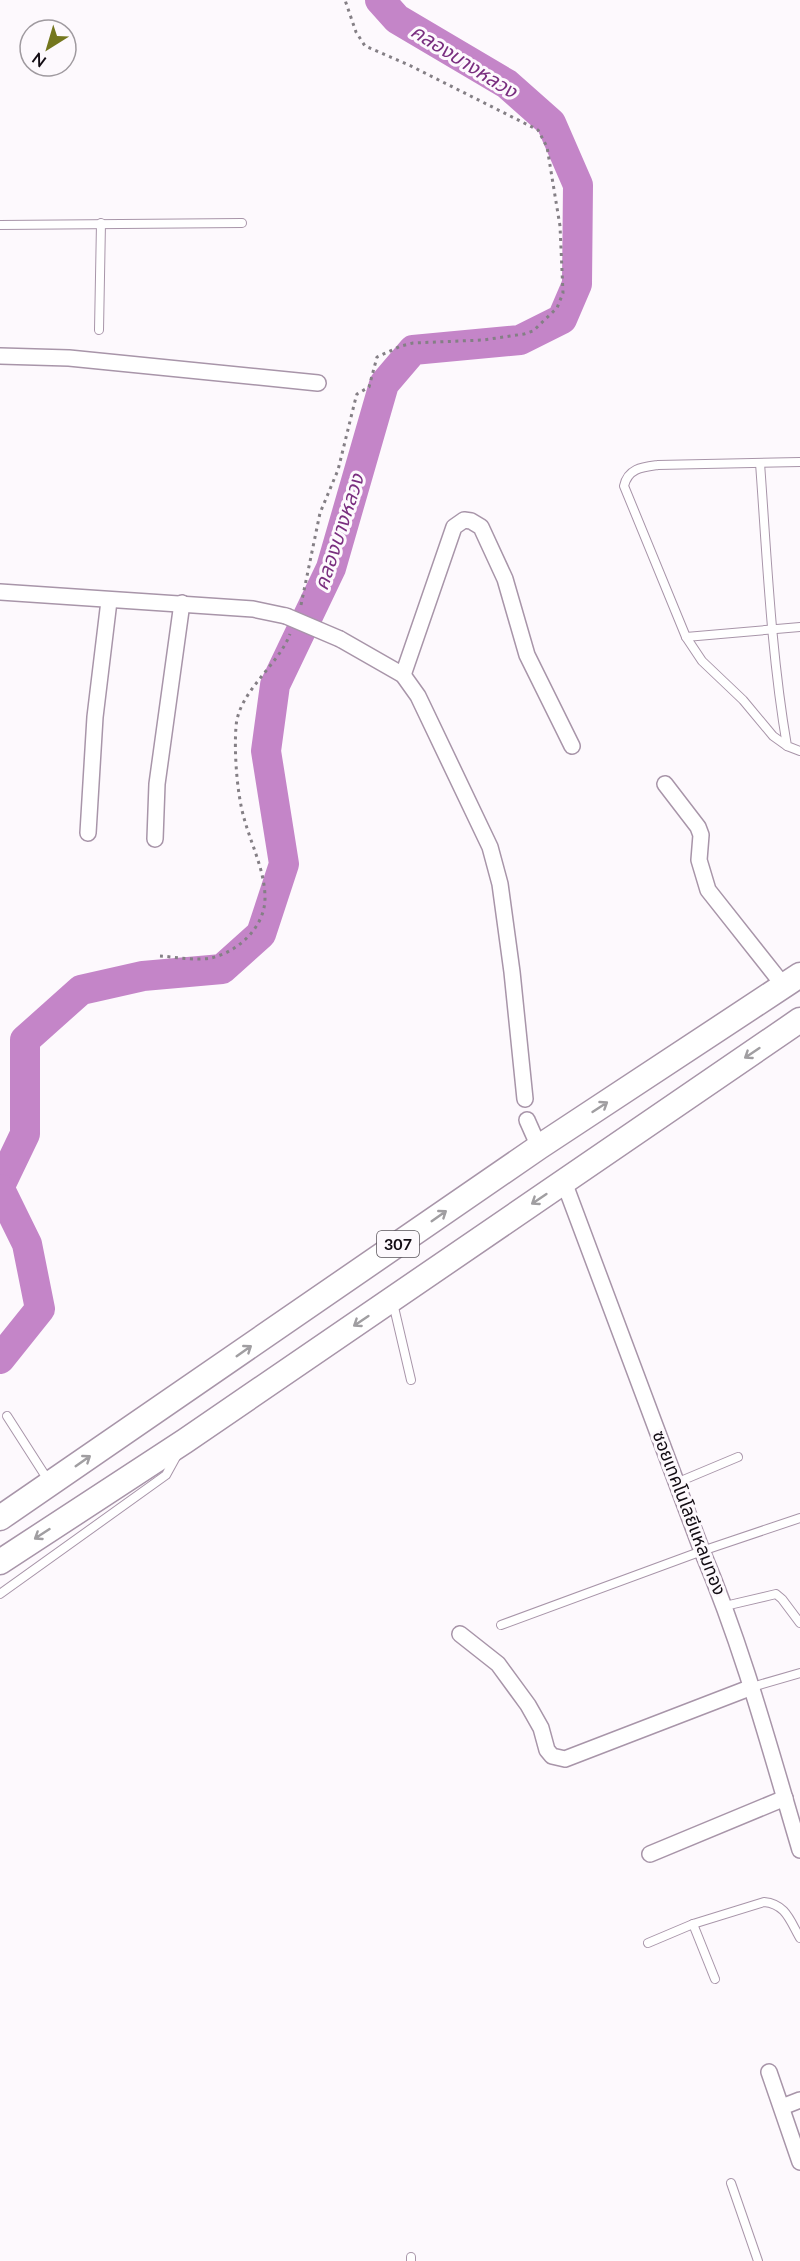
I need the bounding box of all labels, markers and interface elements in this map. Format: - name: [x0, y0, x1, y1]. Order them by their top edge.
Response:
- north arrow: [18, 18, 78, 78]
- water label: คลองบางหลวง: [407, 18, 523, 103]
- text: N: [28, 49, 49, 72]
- water label: คลองบางหลวง: [308, 469, 368, 593]
- one-way arrow: [744, 1047, 760, 1059]
- one-way arrow: [591, 1101, 608, 1113]
- one-way arrow: [531, 1193, 548, 1205]
- one-way arrow: [430, 1210, 446, 1222]
- road number: 307: [377, 1231, 419, 1257]
- one-way arrow: [352, 1314, 369, 1327]
- one-way arrow: [235, 1345, 251, 1357]
- street label: ซอยเทคโนโลยีแหลมทอง: [648, 1427, 731, 1598]
- one-way arrow: [74, 1455, 91, 1467]
- one-way arrow: [33, 1528, 50, 1541]

